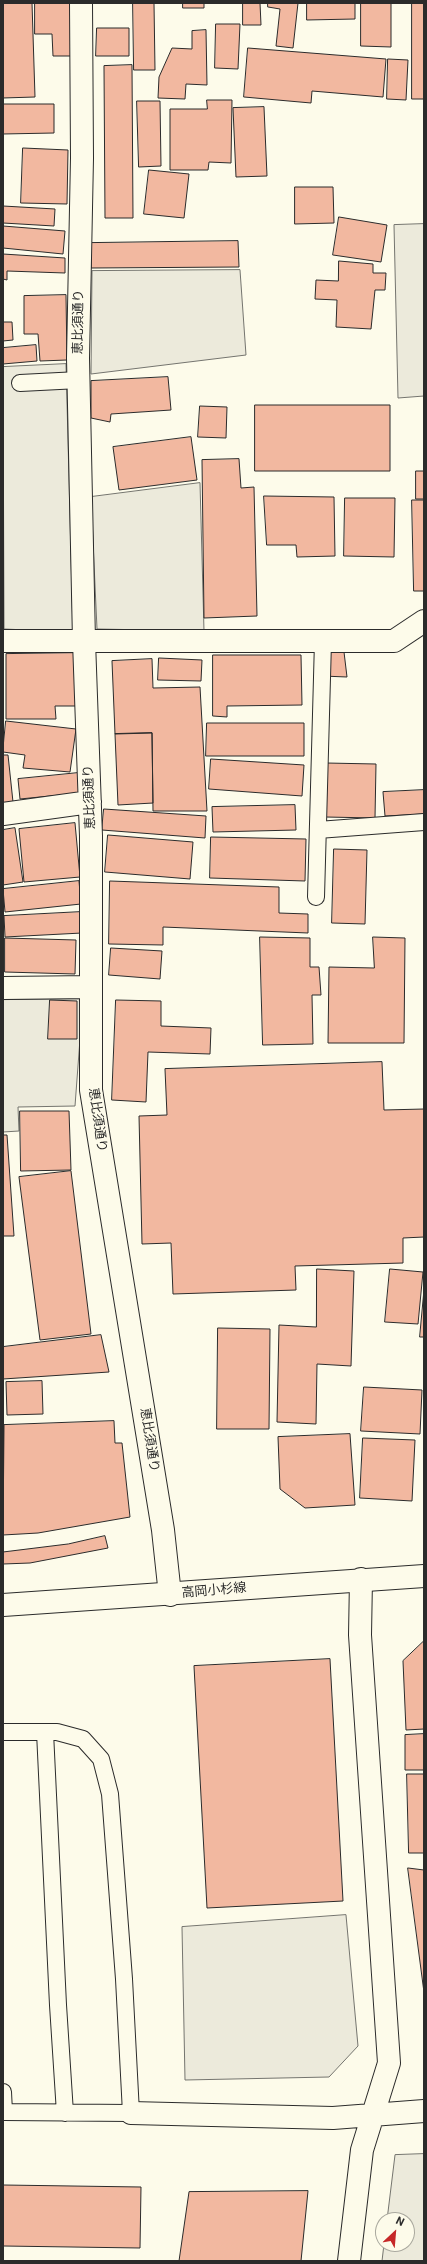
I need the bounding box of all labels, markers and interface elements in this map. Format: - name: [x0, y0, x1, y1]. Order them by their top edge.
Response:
- street label: 恵比須通り: [71, 289, 87, 355]
- street label: 恵比須通り: [81, 764, 99, 830]
- street label: 恵比須通り: [85, 1087, 109, 1153]
- street label: 恵比須通り: [136, 1407, 162, 1473]
- street label: 高岡小杉線: [181, 1580, 247, 1602]
- north arrow: [375, 2212, 415, 2252]
- text: N: [394, 2214, 406, 2229]

